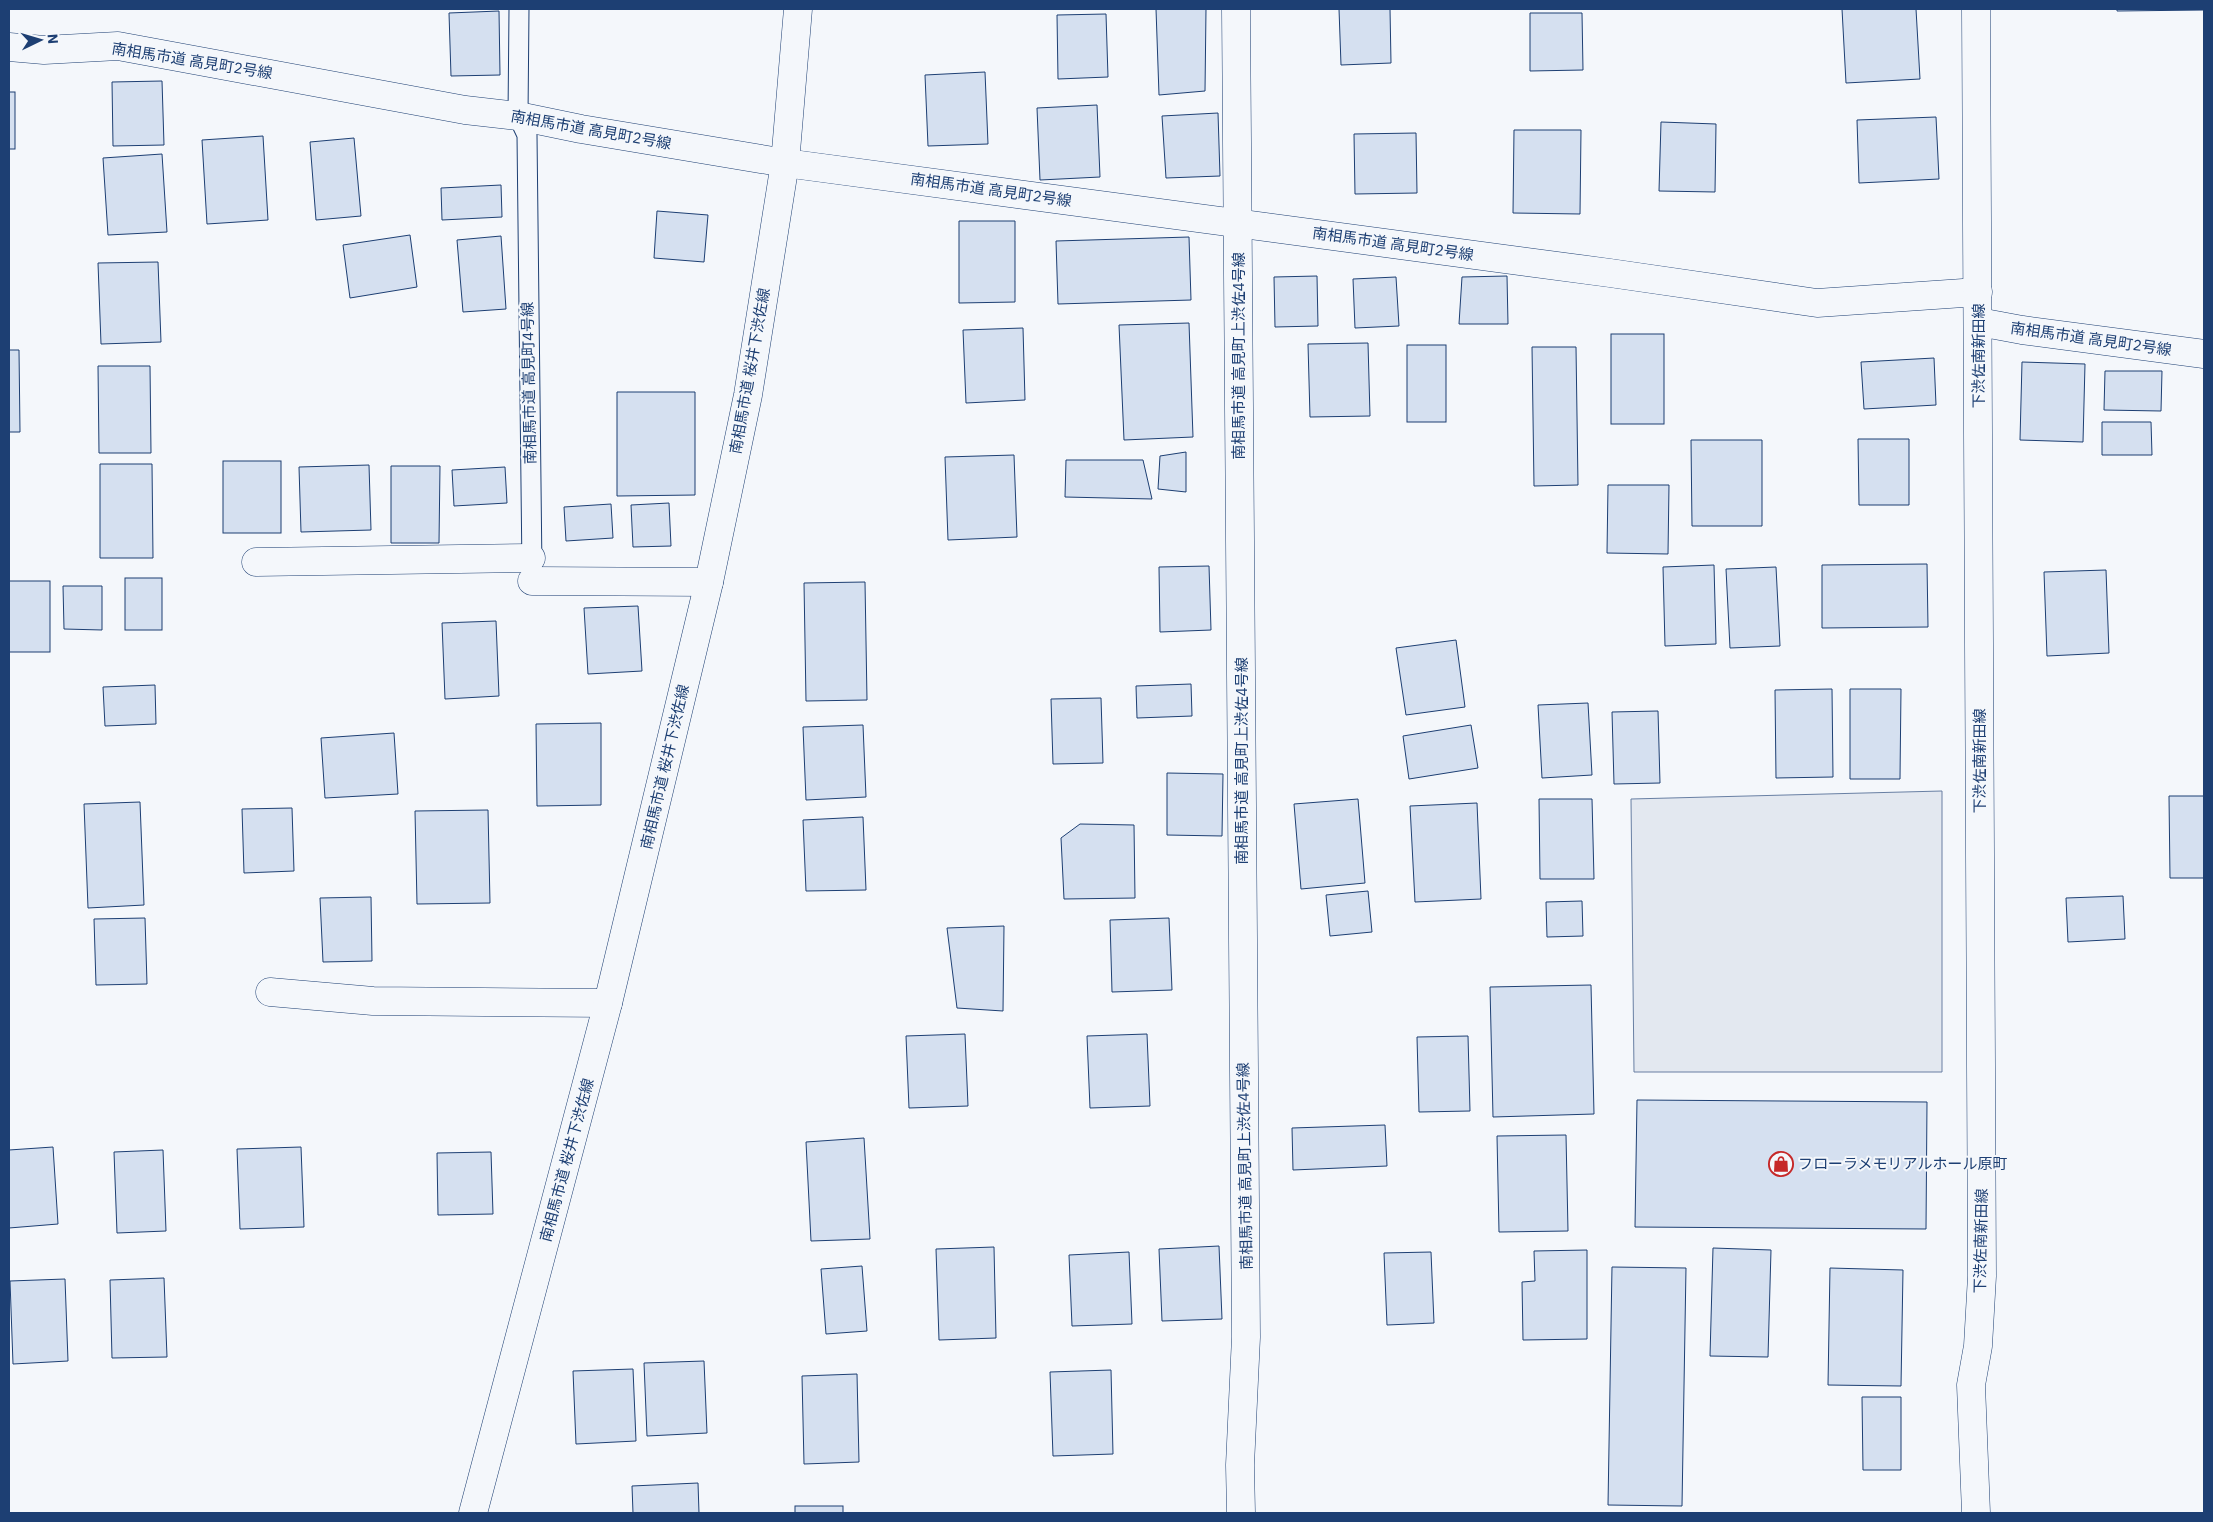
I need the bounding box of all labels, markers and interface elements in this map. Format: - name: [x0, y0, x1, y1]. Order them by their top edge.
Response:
- north arrow: [15, 15, 65, 65]
- text: N: [44, 33, 62, 45]
- street label: 南相馬市道 高見町2号線: [110, 38, 274, 83]
- street label: 南相馬市道 高見町2号線: [509, 106, 673, 153]
- street label: 南相馬市道 高見町2号線: [909, 169, 1073, 210]
- street label: 南相馬市道 高見町2号線: [1311, 223, 1475, 264]
- street label: 南相馬市道 高見町上渋佐4号線: [1229, 252, 1248, 460]
- street label: 南相馬市道 桜井下渋佐線: [726, 286, 773, 456]
- street label: 南相馬市道 高見町4号線: [518, 302, 539, 464]
- street label: 下渋佐南新田線: [1969, 303, 1988, 409]
- street label: 南相馬市道 高見町2号線: [2009, 318, 2173, 359]
- street label: 南相馬市道 高見町上渋佐4号線: [1232, 657, 1251, 865]
- street label: 南相馬市道 桜井下渋佐線: [636, 683, 693, 851]
- street label: 下渋佐南新田線: [1970, 708, 1989, 814]
- street label: 南相馬市道 高見町上渋佐4号線: [1233, 1062, 1256, 1270]
- street label: 南相馬市道 桜井下渋佐線: [536, 1076, 598, 1244]
- shop icon: フローラメモリアルホール原町: [1768, 1151, 1794, 1177]
- place label: フローラメモリアルホール原町: [1798, 1154, 2007, 1173]
- street label: 下渋佐南新田線: [1970, 1188, 1991, 1294]

